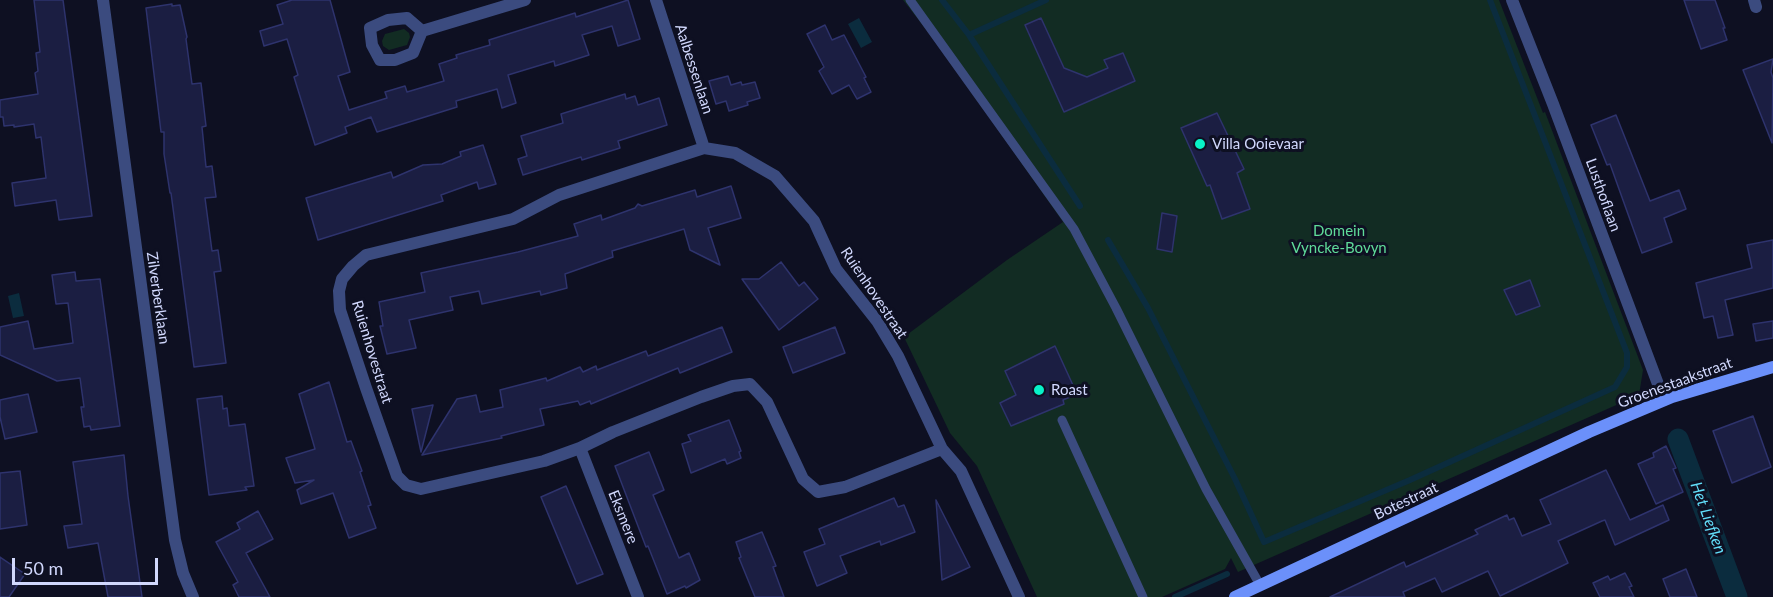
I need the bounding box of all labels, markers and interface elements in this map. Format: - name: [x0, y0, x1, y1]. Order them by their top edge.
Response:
- street label: Aalbessenlaan: [671, 22, 717, 116]
- place label: Villa Ooievaar: [1212, 135, 1304, 153]
- marker: Villa Ooievaar: [1193, 137, 1207, 151]
- street label: Lusthoflaan: [1581, 156, 1625, 234]
- park label: Domein Vyncke-Bovyn: [1291, 222, 1387, 257]
- street label: Ruienhovestraat: [837, 244, 911, 342]
- street label: Zilverberklaan: [143, 251, 173, 345]
- street label: Ruienhovestraat: [348, 298, 396, 406]
- street label: Groenestaakstraat: [1615, 354, 1735, 412]
- place label: Roast: [1051, 381, 1088, 399]
- marker: Roast: [1032, 383, 1046, 397]
- street label: Botestraat: [1371, 478, 1441, 524]
- water label: Het Liefken: [1686, 479, 1730, 557]
- street label: Eksmere: [604, 488, 642, 546]
- scale bar: [15, 546, 160, 584]
- text: 50 m: [23, 557, 63, 579]

